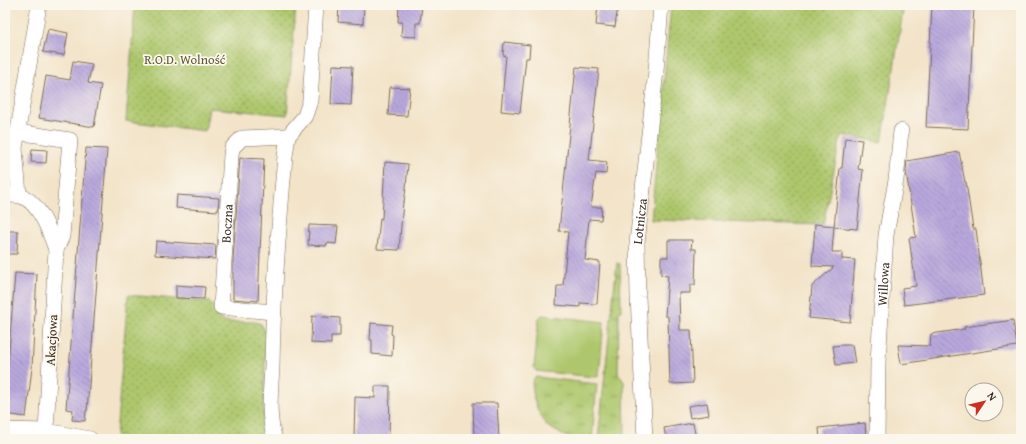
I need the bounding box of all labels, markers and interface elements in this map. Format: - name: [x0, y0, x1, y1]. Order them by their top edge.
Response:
- park label: R.O.D. Wolność: [144, 50, 226, 69]
- street label: Lotnicza: [628, 197, 652, 245]
- street label: Boczna: [216, 203, 238, 244]
- street label: Willowa: [873, 261, 894, 307]
- street label: Akacjowa: [41, 313, 62, 366]
- north arrow: [964, 382, 1004, 422]
- text: N: [984, 389, 1001, 404]

